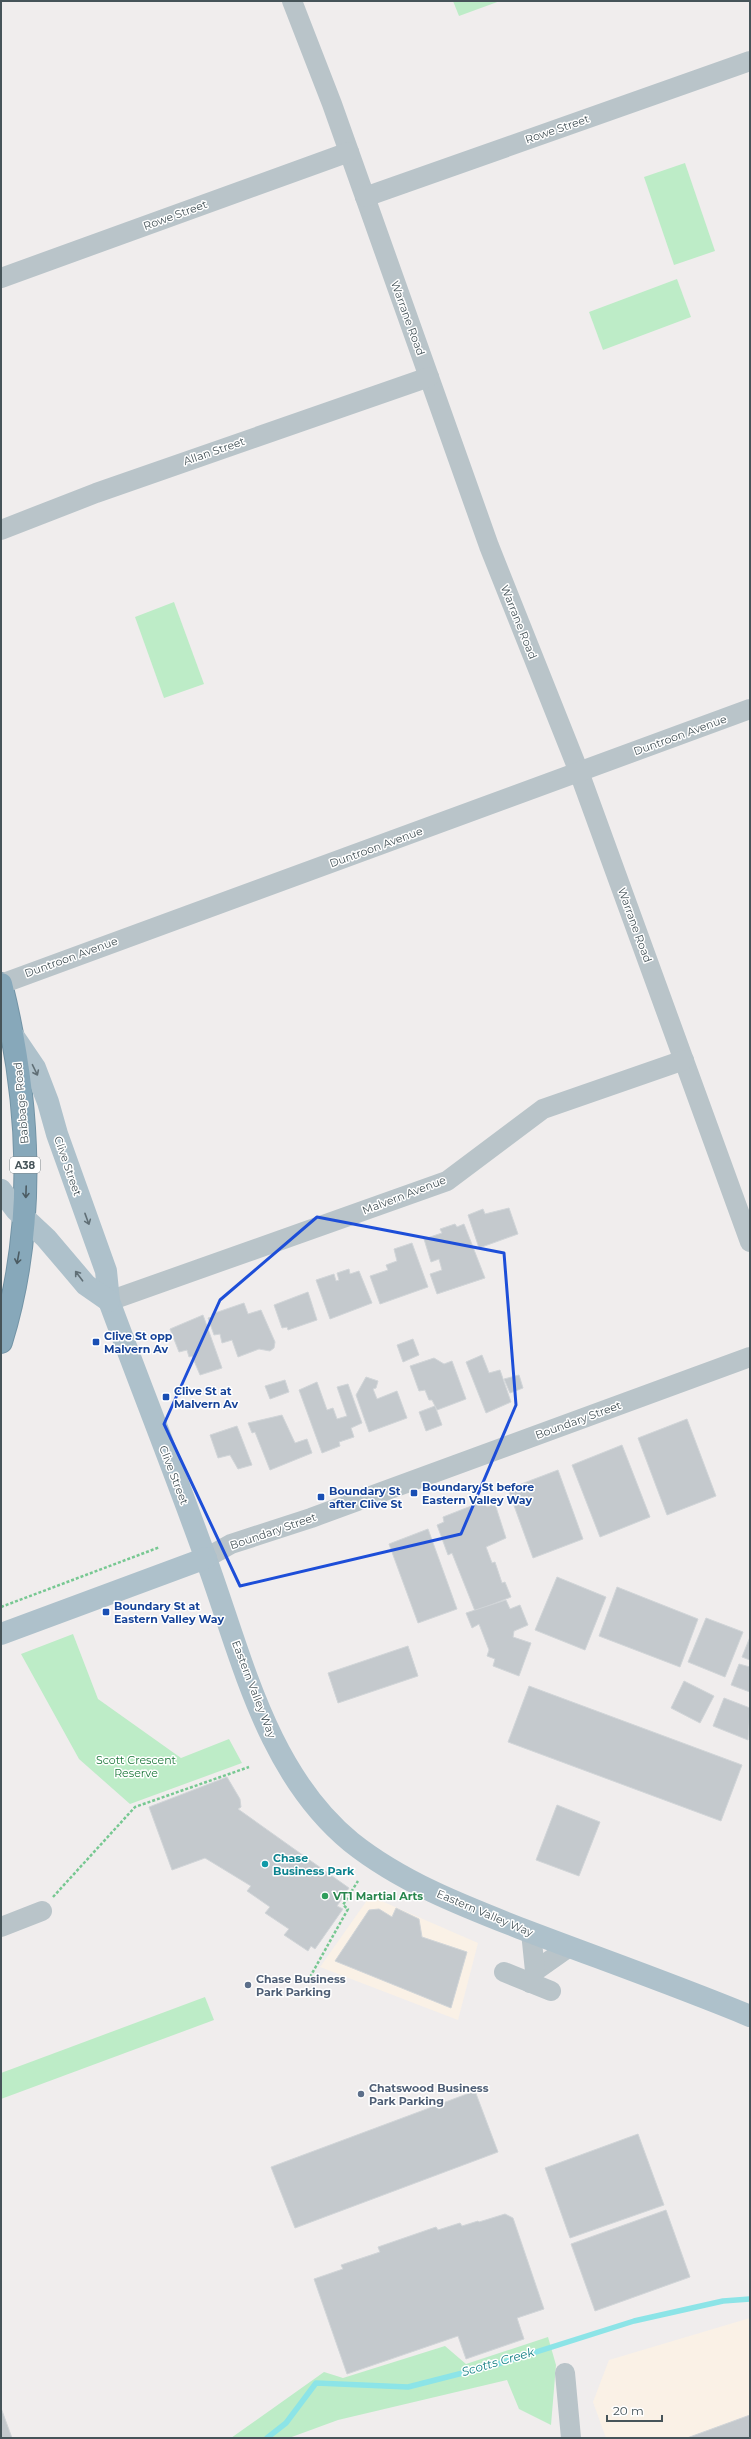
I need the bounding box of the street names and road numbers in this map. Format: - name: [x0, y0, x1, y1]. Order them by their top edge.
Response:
- street label: Rowe Street: [523, 111, 591, 147]
- street label: Rowe Street: [141, 197, 209, 233]
- street label: Warrane Road: [388, 279, 428, 357]
- street label: Allan Street: [182, 434, 247, 468]
- street label: Warrane Road: [498, 583, 540, 661]
- street label: Duntroon Avenue: [631, 711, 729, 758]
- street label: Duntroon Avenue: [327, 823, 425, 870]
- street label: Warrane Road: [615, 886, 655, 964]
- street label: Duntroon Avenue: [22, 933, 120, 980]
- street label: Babbage Road: [10, 1062, 32, 1144]
- street label: Clive Street: [51, 1134, 85, 1198]
- road number: A38: [10, 1157, 40, 1173]
- street label: Malvern Avenue: [360, 1172, 448, 1217]
- street label: Boundary Street: [533, 1398, 623, 1442]
- street label: Clive Street: [156, 1443, 192, 1507]
- street label: Boundary Street: [228, 1509, 319, 1552]
- street label: Eastern Valley Way: [229, 1638, 279, 1740]
- street label: Eastern Valley Way: [435, 1886, 535, 1940]

